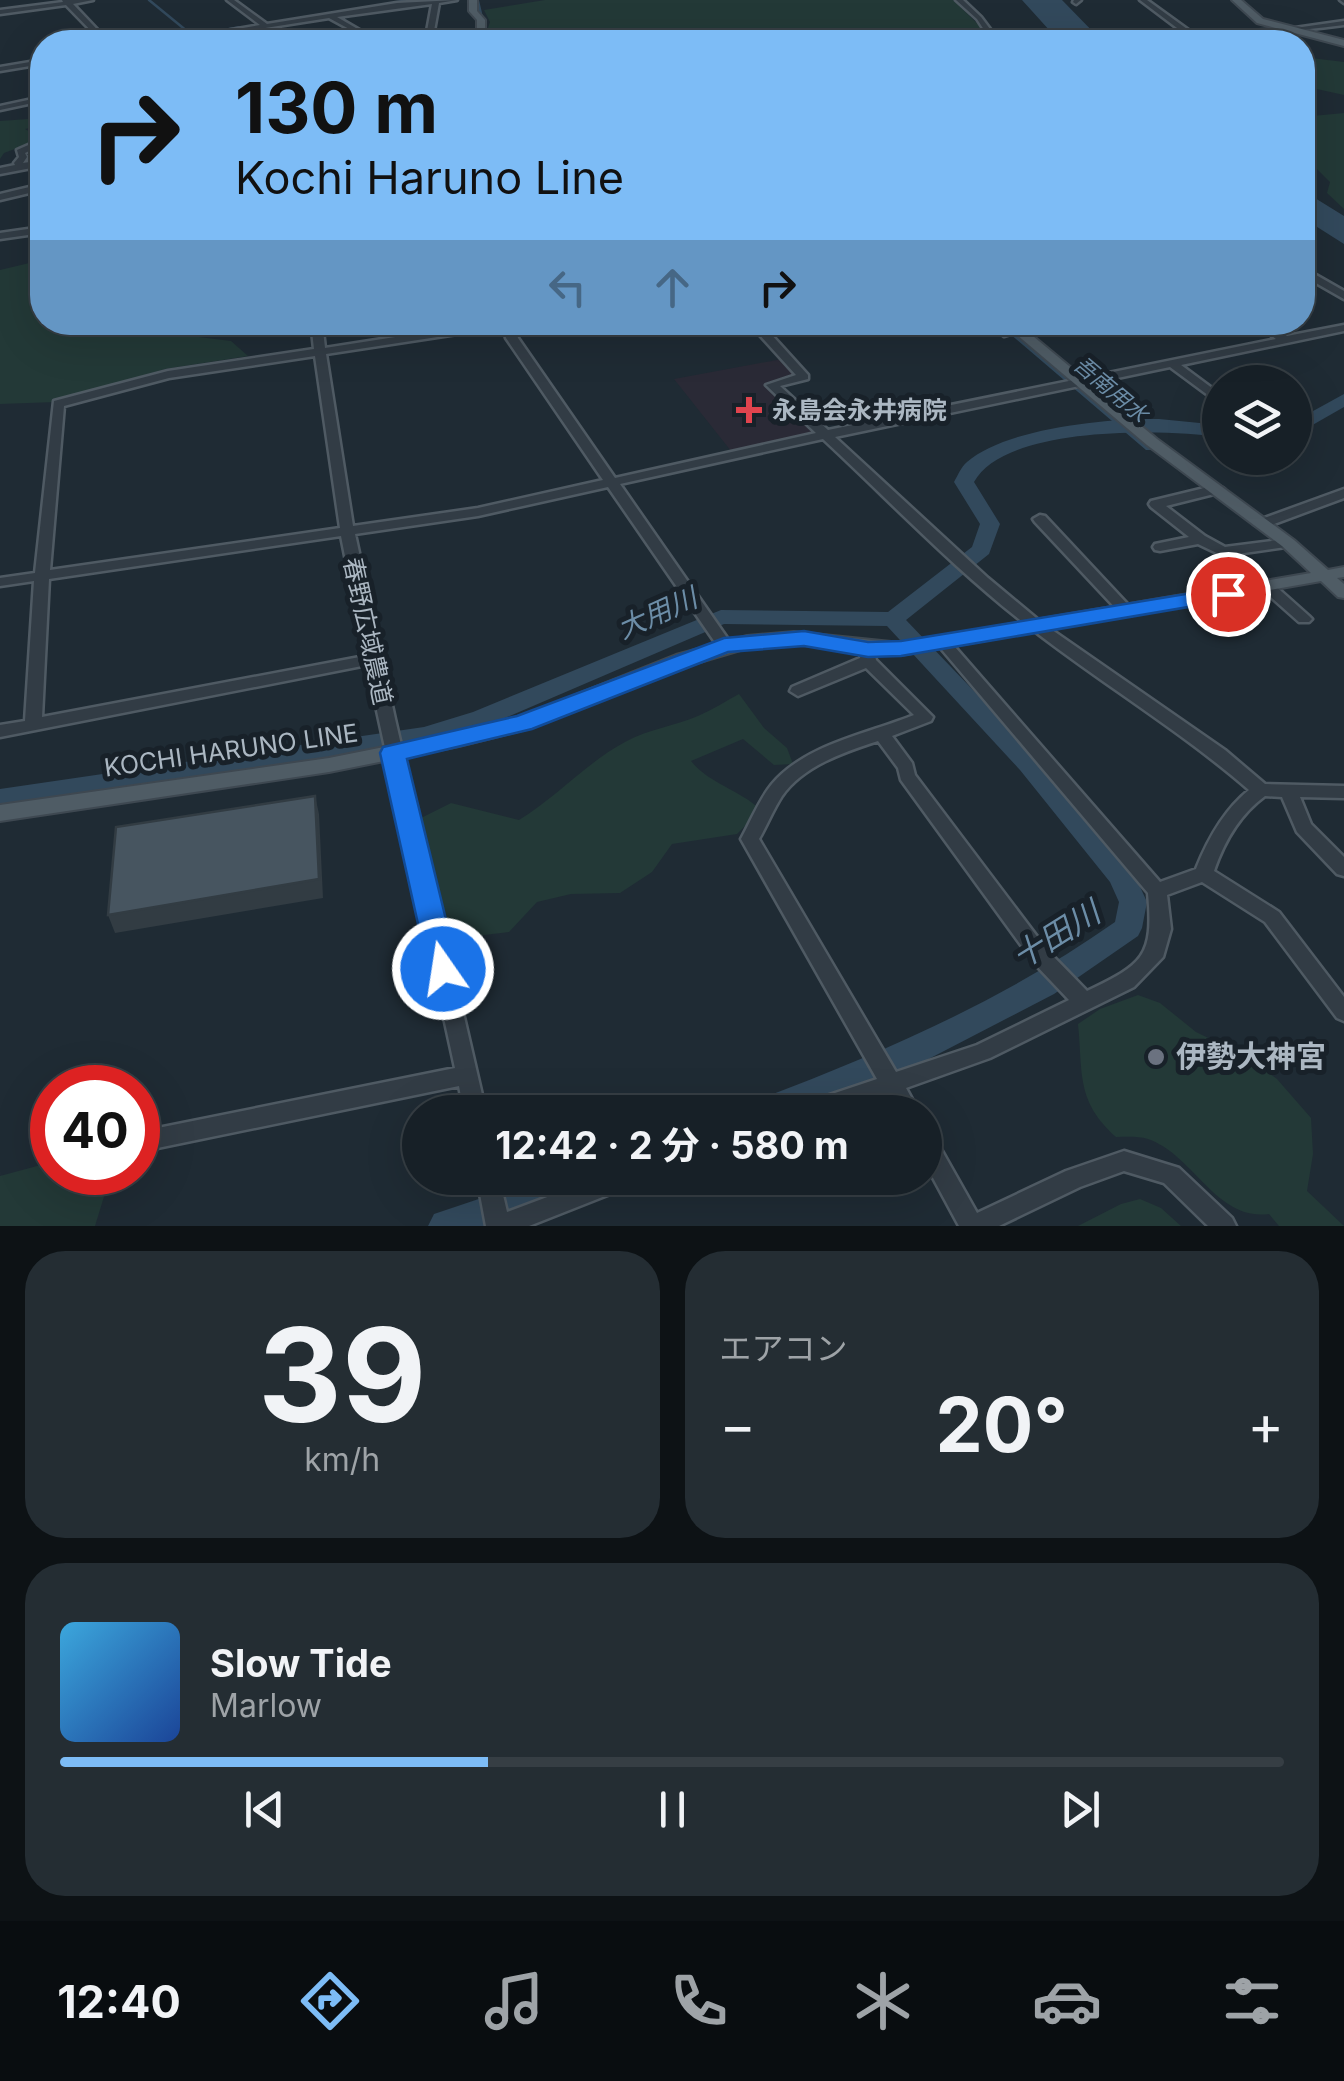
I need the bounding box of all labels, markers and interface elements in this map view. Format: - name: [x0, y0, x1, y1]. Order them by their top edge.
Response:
- text: 130 m: [235, 65, 438, 150]
- icon: right: [70, 70, 200, 200]
- text: Kochi Haruno Line: [235, 150, 624, 205]
- icon: left: [540, 260, 595, 315]
- icon: ahead: [645, 260, 700, 315]
- icon: right: [750, 260, 805, 315]
- water label: 吾南用水: [1069, 351, 1155, 429]
- map controls: [1202, 365, 1312, 475]
- button: layers: [1202, 365, 1312, 475]
- place label: 永島会永井病院: [772, 395, 947, 425]
- marker: 永島会永井病院: [736, 397, 762, 423]
- pin: [1186, 552, 1271, 637]
- street label: 春野広域農道: [338, 555, 398, 707]
- icon: arrive: [1201, 567, 1256, 622]
- water label: 大用川: [612, 579, 705, 646]
- street label: KOCHI HARUNO LINE: [102, 717, 360, 783]
- water label: 十田川: [1005, 891, 1109, 977]
- position arrow: [391, 917, 495, 1021]
- place label: 伊勢大神宮: [1176, 1038, 1326, 1074]
- marker: 伊勢大神宮: [1145, 1046, 1167, 1068]
- speed limit sign: 40: [30, 1065, 160, 1195]
- text: 12:42 · 2 分 · 580 m: [495, 1122, 849, 1168]
- text: 39: [258, 1296, 426, 1453]
- text: エアコン: [720, 1329, 848, 1368]
- text: 20°: [936, 1379, 1068, 1470]
- text: −: [720, 1392, 756, 1458]
- text: +: [1248, 1392, 1284, 1458]
- text: km/h: [304, 1440, 380, 1479]
- text: Slow Tide: [210, 1640, 392, 1686]
- text: Marlow: [210, 1686, 322, 1725]
- icon: previous: [237, 1782, 292, 1837]
- icon: pause: [645, 1782, 700, 1837]
- icon: next: [1053, 1782, 1108, 1837]
- icon: directions: [295, 1966, 365, 2036]
- icon: music: [479, 1966, 549, 2036]
- icon: phone: [664, 1966, 734, 2036]
- icon: climate: [848, 1966, 918, 2036]
- icon: car: [1032, 1966, 1102, 2036]
- icon: filters: [1217, 1966, 1287, 2036]
- text: 12:40: [57, 1974, 181, 2029]

